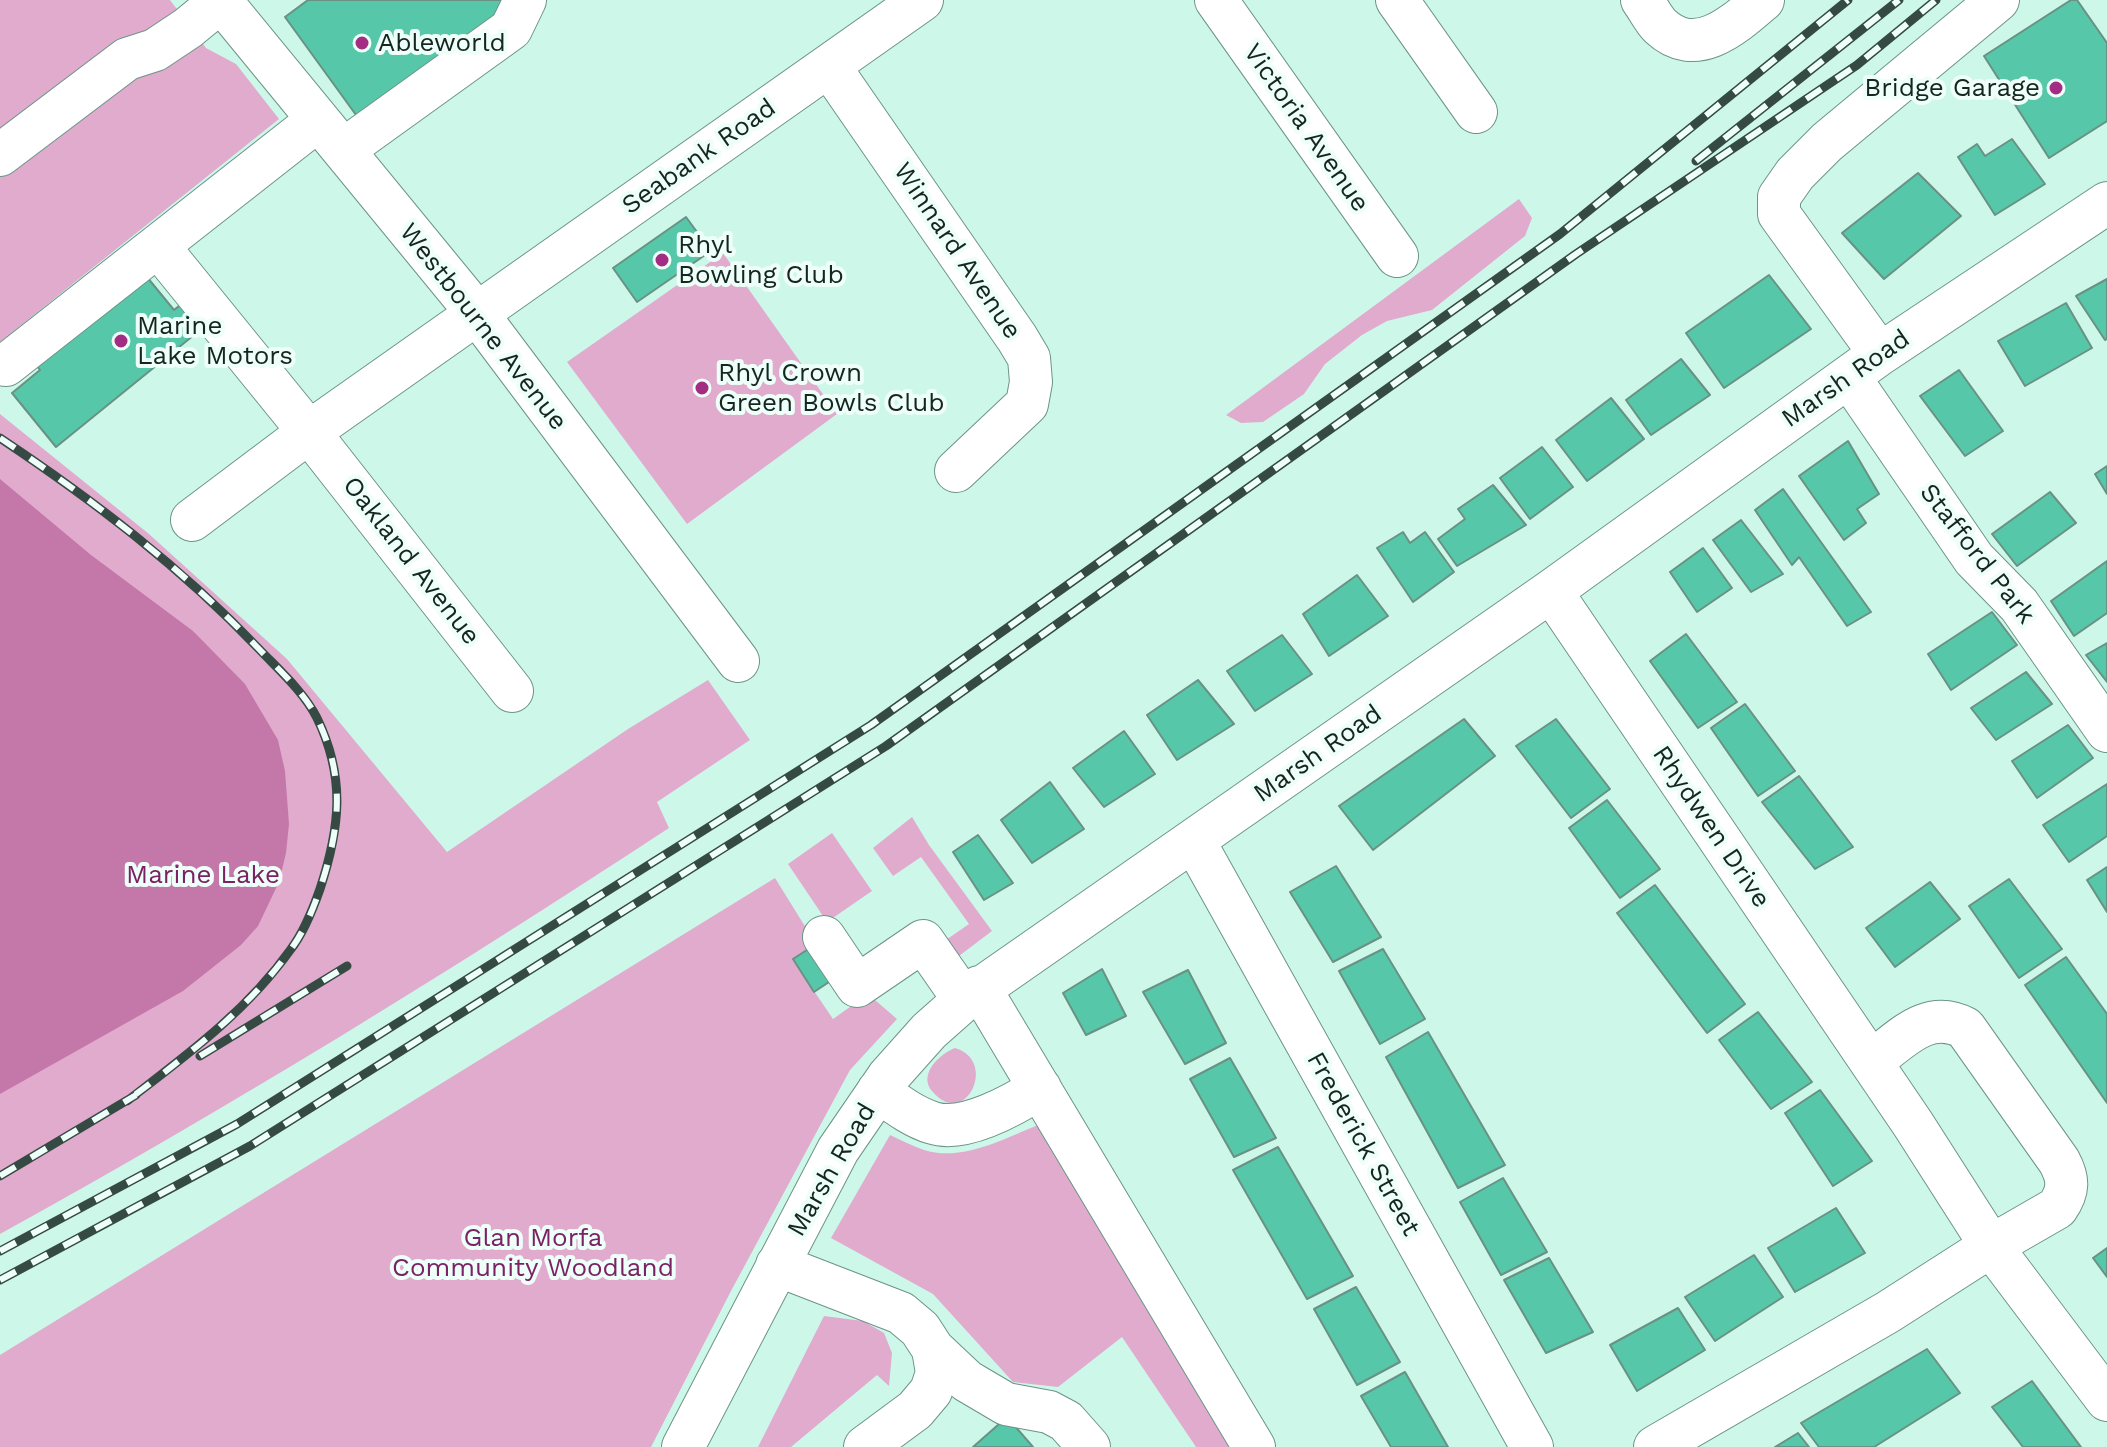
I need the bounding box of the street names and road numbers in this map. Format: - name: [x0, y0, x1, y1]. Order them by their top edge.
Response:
- street label: Victoria Avenue: [1236, 38, 1376, 218]
- street label: Seabank Road: [616, 92, 782, 222]
- street label: Winnard Avenue: [886, 157, 1028, 345]
- street label: Westbourne Avenue: [392, 217, 574, 437]
- street label: Marsh Road: [1776, 324, 1916, 434]
- street label: Oakland Avenue: [336, 471, 486, 651]
- street label: Stafford Park: [1913, 478, 2041, 630]
- street label: Marsh Road: [1248, 699, 1388, 809]
- street label: Rhydwen Drive: [1645, 740, 1777, 914]
- street label: Frederick Street: [1300, 1047, 1426, 1241]
- street label: Marsh Road: [781, 1098, 883, 1242]

